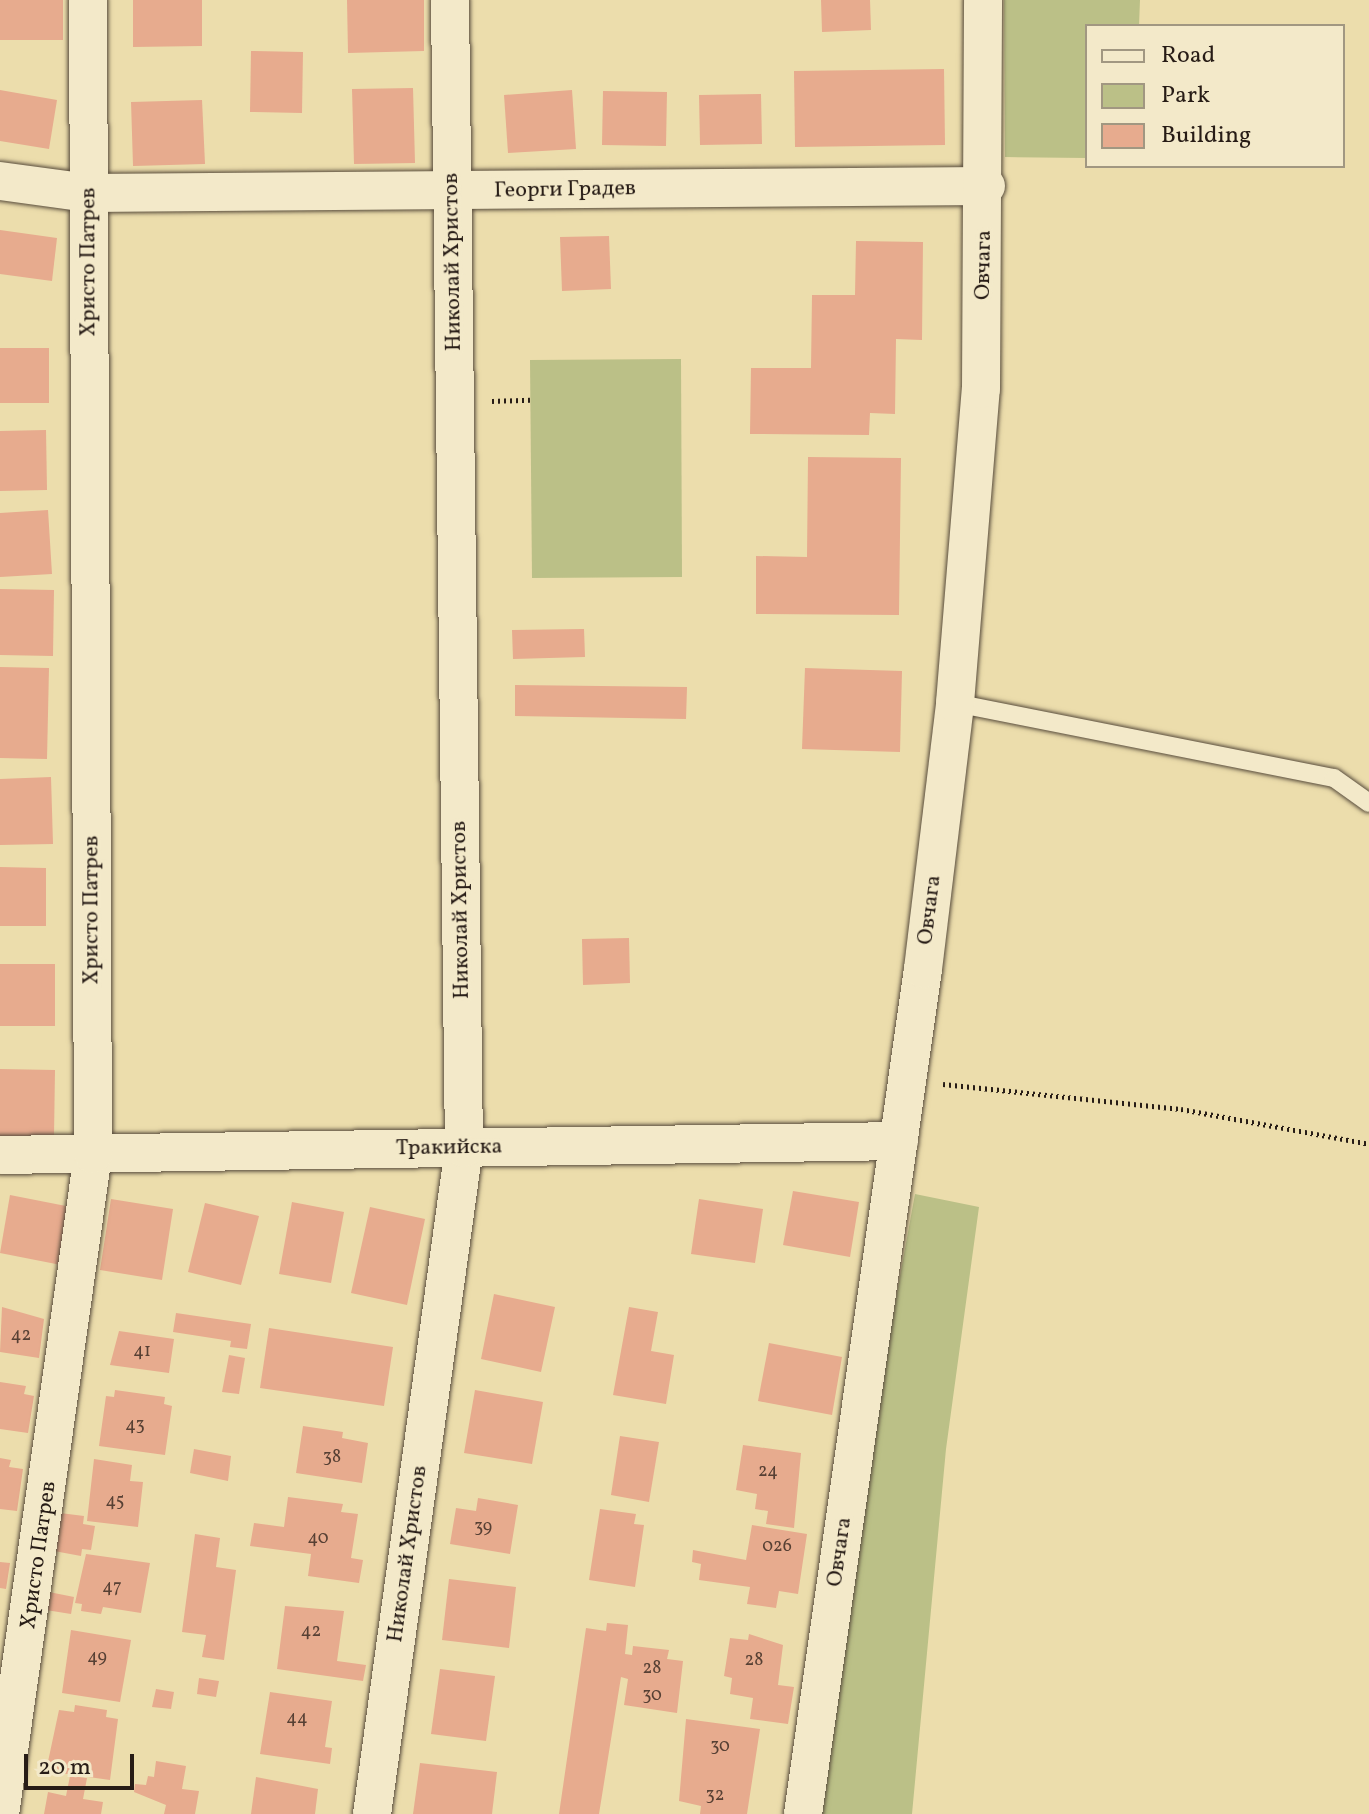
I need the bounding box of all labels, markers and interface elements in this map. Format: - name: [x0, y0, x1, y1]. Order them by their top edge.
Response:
- legend: [1085, 24, 1345, 168]
- text: Road: [1161, 39, 1215, 73]
- text: Park: [1161, 79, 1210, 113]
- text: Building: [1161, 119, 1251, 153]
- street label: Николай Христов: [438, 173, 468, 351]
- street label: Георги Градев: [494, 176, 636, 204]
- street label: Христо Патрев: [76, 187, 102, 337]
- street label: Овчага: [970, 230, 998, 300]
- street label: Николай Христов: [446, 821, 476, 999]
- street label: Христо Патрев: [79, 835, 105, 985]
- street label: Овчага: [913, 874, 947, 946]
- street label: Тракийска: [395, 1134, 503, 1162]
- house number: 42: [11, 1325, 31, 1347]
- house number: 41: [133, 1341, 151, 1363]
- house number: 43: [125, 1415, 145, 1437]
- house number: 38: [323, 1447, 341, 1469]
- house number: 24: [758, 1461, 778, 1483]
- street label: Николай Христов: [383, 1464, 433, 1644]
- street label: Христо Патрев: [16, 1479, 62, 1631]
- house number: 45: [106, 1491, 124, 1513]
- street label: Овчага: [822, 1516, 858, 1588]
- house number: 39: [474, 1517, 492, 1539]
- house number: 40: [307, 1528, 329, 1550]
- house number: 026: [762, 1536, 792, 1558]
- house number: 47: [102, 1577, 122, 1599]
- house number: 42: [301, 1621, 321, 1643]
- house number: 49: [87, 1647, 107, 1669]
- house number: 28: [745, 1650, 763, 1672]
- house number: 28: [643, 1658, 661, 1680]
- house number: 30: [642, 1685, 662, 1707]
- house number: 44: [286, 1708, 308, 1730]
- house number: 30: [710, 1736, 730, 1758]
- scale bar: [28, 1738, 138, 1788]
- text: 20 m: [38, 1751, 91, 1785]
- house number: 32: [706, 1785, 724, 1807]

